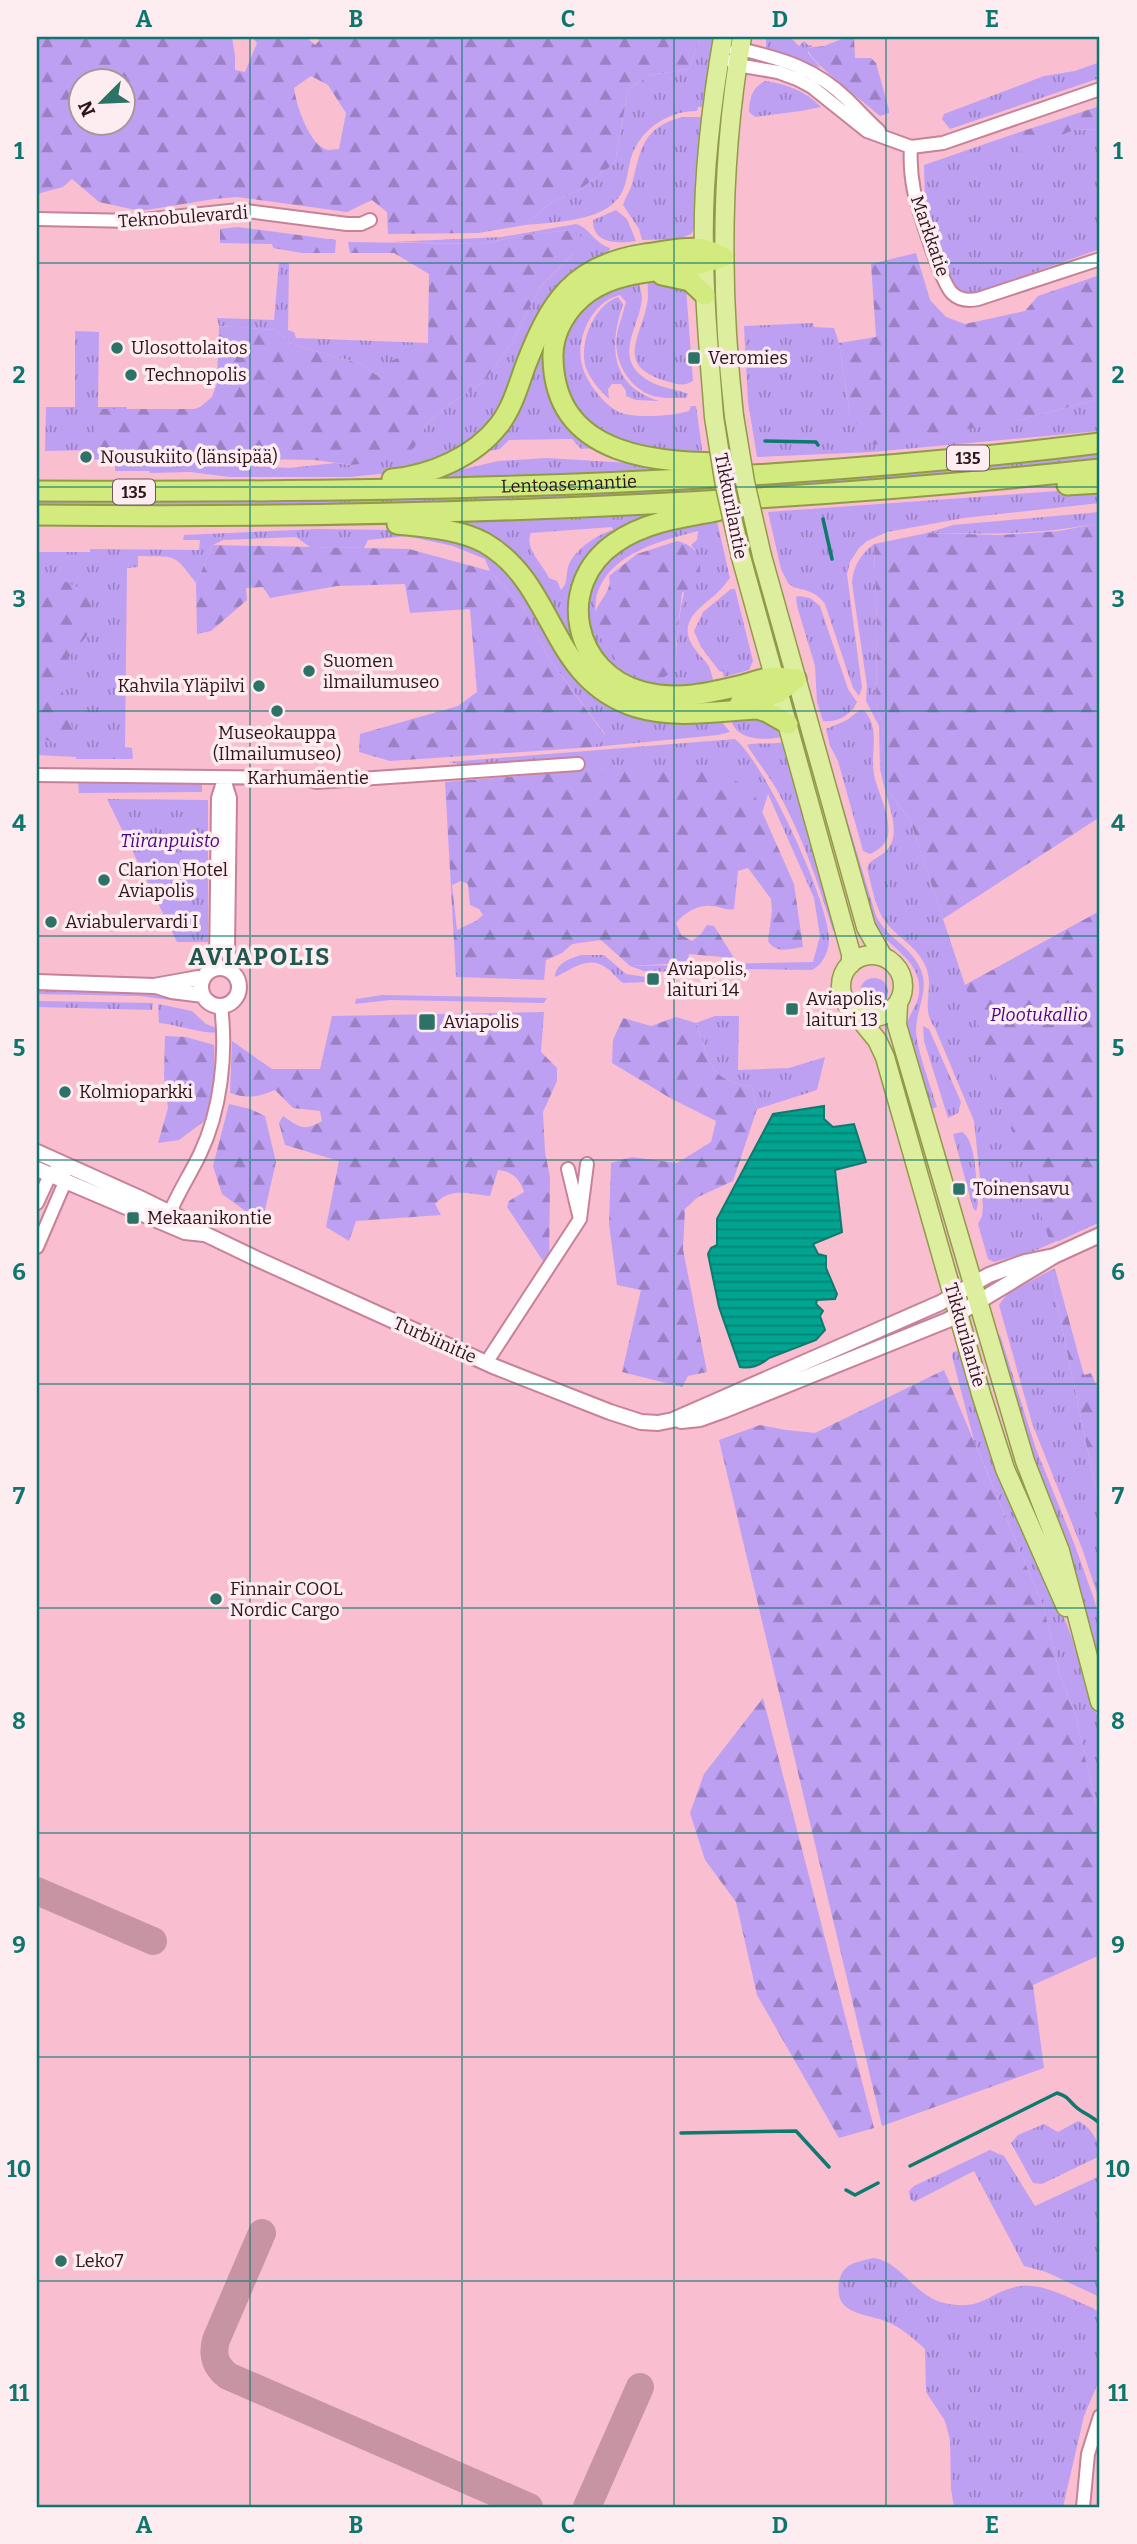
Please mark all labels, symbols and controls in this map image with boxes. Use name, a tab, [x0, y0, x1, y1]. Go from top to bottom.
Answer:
text: A	[136, 5, 153, 33]
text: B	[349, 5, 363, 33]
text: C	[561, 5, 575, 33]
text: D	[772, 5, 788, 33]
text: E	[985, 5, 999, 33]
north arrow	[66, 66, 136, 136]
text: N	[73, 97, 100, 120]
text: 1	[14, 137, 24, 165]
text: 1	[1113, 137, 1123, 165]
street label: Markkatie	[906, 193, 954, 279]
street label: Teknobulevardi	[117, 201, 249, 233]
place label: Ulosottolaitos	[131, 337, 248, 359]
marker: Ulosottolaitos	[109, 340, 125, 356]
place label: Veromies	[708, 347, 788, 369]
marker: Veromies	[686, 350, 702, 366]
text: 2	[13, 361, 26, 389]
text: 2	[1112, 361, 1125, 389]
place label: Technopolis	[145, 364, 247, 386]
marker: Technopolis	[123, 367, 139, 383]
place label: Nousukiito (länsipää)	[100, 446, 278, 468]
road number: 135	[947, 446, 989, 471]
marker: Nousukiito (länsipää)	[78, 449, 94, 465]
street label: Tikkurilantie	[710, 451, 752, 561]
street label: Lentoasemantie	[501, 470, 637, 498]
road number: 135	[113, 480, 155, 505]
text: 3	[12, 585, 26, 613]
text: 3	[1111, 585, 1125, 613]
place label: Suomen ilmailumuseo	[323, 650, 439, 693]
marker: Suomen ilmailumuseo	[301, 663, 317, 679]
place label: Kahvila Yläpilvi	[117, 675, 245, 697]
marker: Kahvila Yläpilvi	[251, 678, 267, 694]
marker: Museokauppa (Ilmailumuseo)	[269, 703, 285, 719]
place label: Museokauppa (Ilmailumuseo)	[213, 722, 341, 765]
street label: Karhumäentie	[247, 767, 369, 789]
text: 4	[12, 809, 26, 837]
text: 4	[1111, 809, 1125, 837]
park label: Tiiranpuisto	[120, 830, 220, 852]
place label: Clarion Hotel Aviapolis	[118, 859, 228, 902]
marker: Clarion Hotel Aviapolis	[96, 872, 112, 888]
place label: Aviabulervardi I	[65, 911, 198, 933]
marker: Aviabulervardi I	[43, 914, 59, 930]
district label: AVIAPOLIS	[189, 943, 331, 971]
place label: Aviapolis, laituri 14	[667, 958, 747, 1001]
marker: Aviapolis, laituri 14	[645, 971, 661, 987]
place label: Aviapolis, laituri 13	[806, 988, 886, 1031]
marker: Aviapolis, laituri 13	[784, 1001, 800, 1017]
park label: Plootukallio	[990, 1004, 1088, 1026]
place label: Aviapolis	[443, 1011, 519, 1033]
marker: Aviapolis	[417, 1012, 437, 1032]
text: 5	[13, 1034, 25, 1062]
text: 5	[1112, 1034, 1124, 1062]
place label: Kolmioparkki	[79, 1081, 193, 1103]
marker: Kolmioparkki	[57, 1084, 73, 1100]
place label: Toinensavu	[973, 1178, 1070, 1200]
marker: Toinensavu	[951, 1181, 967, 1197]
place label: Mekaanikontie	[147, 1207, 272, 1229]
marker: Mekaanikontie	[125, 1210, 141, 1226]
text: 6	[12, 1258, 26, 1286]
text: 6	[1111, 1258, 1125, 1286]
street label: Tikkurilantie	[940, 1280, 990, 1390]
street label: Turbiinitie	[390, 1312, 480, 1368]
text: 7	[13, 1482, 26, 1510]
text: 7	[1112, 1482, 1125, 1510]
place label: Finnair COOL Nordic Cargo	[230, 1578, 343, 1621]
marker: Finnair COOL Nordic Cargo	[208, 1591, 224, 1607]
text: 8	[12, 1707, 26, 1735]
text: 8	[1111, 1707, 1125, 1735]
text: 9	[12, 1931, 26, 1959]
text: 9	[1111, 1931, 1125, 1959]
text: 10	[7, 2155, 31, 2183]
text: 10	[1106, 2155, 1130, 2183]
place label: Leko7	[75, 2250, 124, 2272]
marker: Leko7	[53, 2253, 69, 2269]
text: 11	[9, 2379, 29, 2407]
text: 11	[1108, 2379, 1128, 2407]
text: A	[136, 2511, 153, 2539]
text: B	[349, 2511, 363, 2539]
text: C	[561, 2511, 575, 2539]
text: D	[772, 2511, 788, 2539]
text: E	[985, 2511, 999, 2539]

